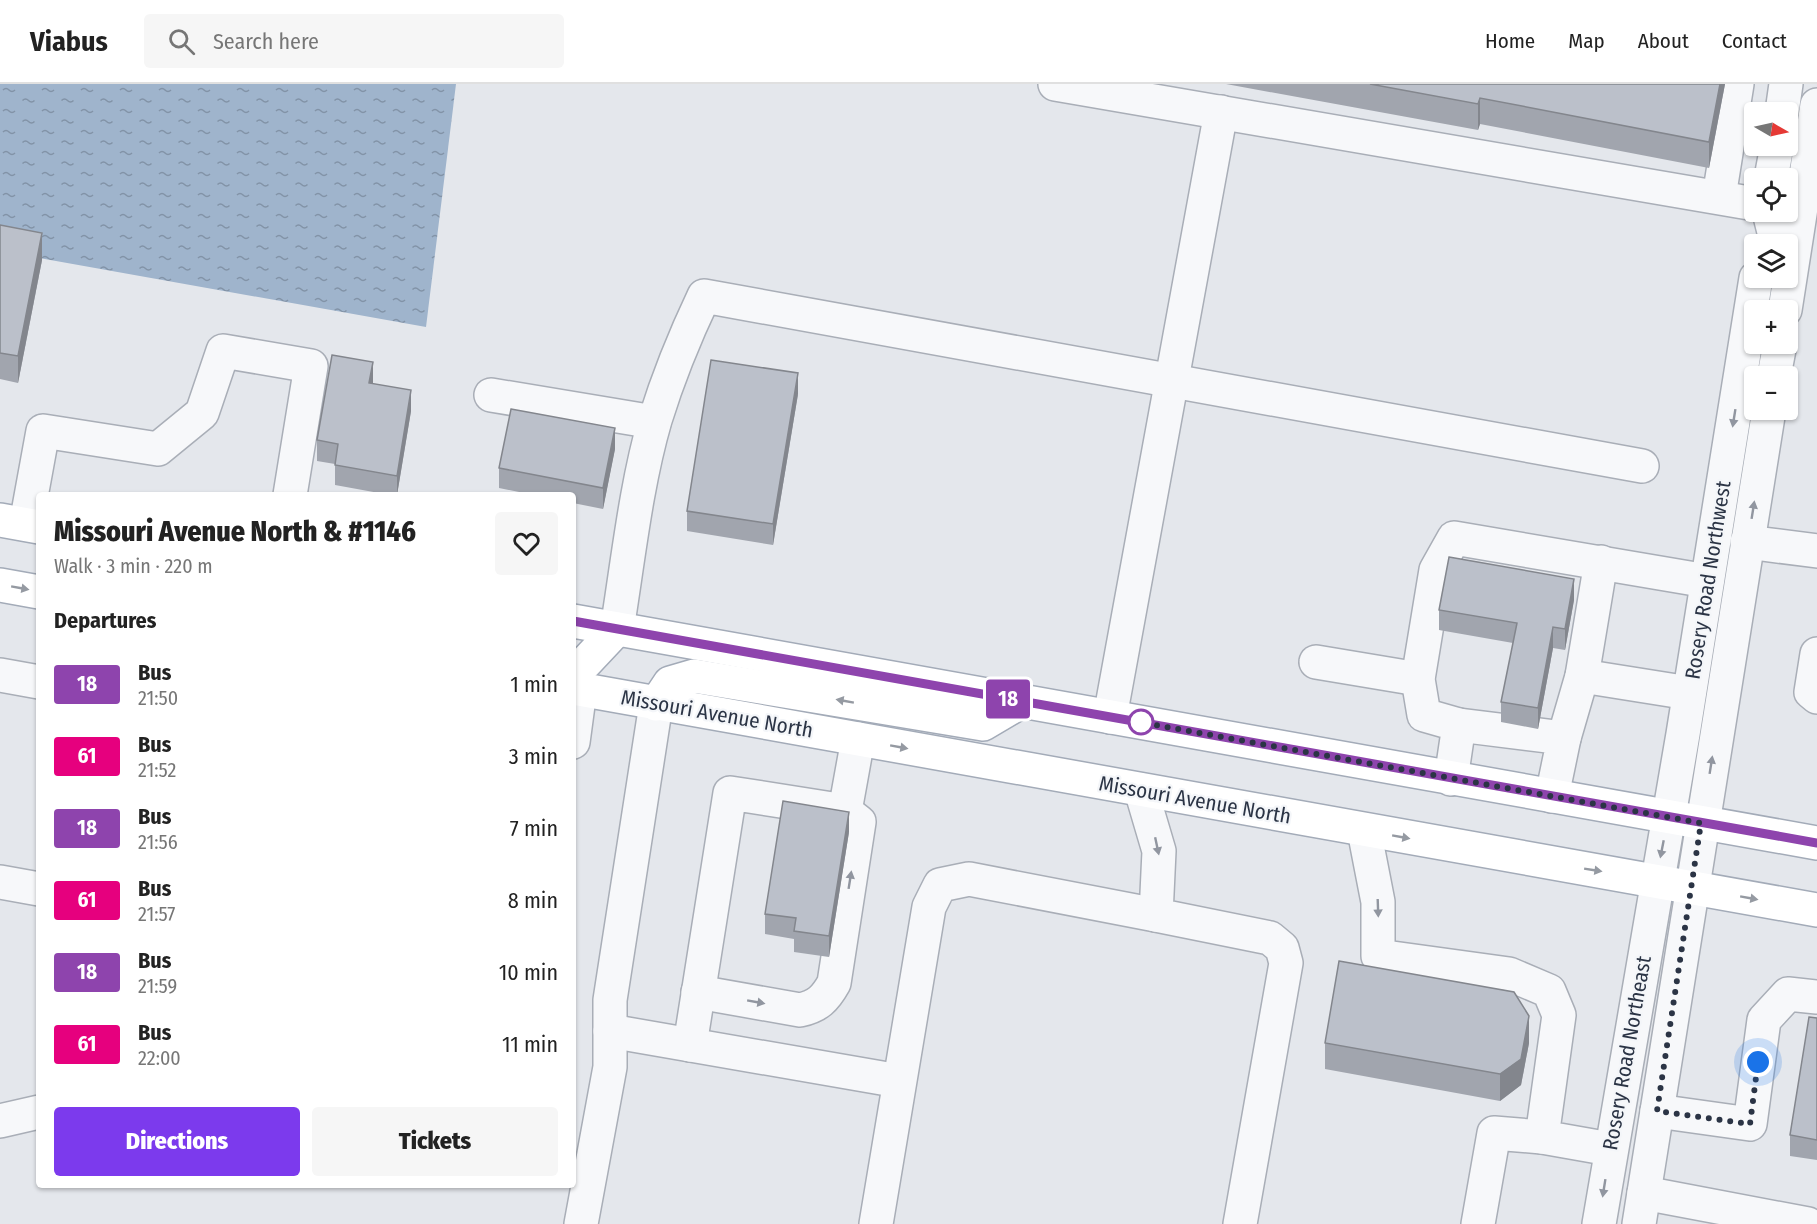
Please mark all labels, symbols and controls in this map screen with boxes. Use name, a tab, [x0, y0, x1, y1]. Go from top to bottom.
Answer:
search box	[144, 14, 564, 68]
text: Viabus	[30, 25, 108, 58]
icon: search	[165, 25, 198, 58]
text: Search here	[213, 28, 319, 55]
text: Home	[1485, 28, 1535, 54]
text: Map	[1568, 28, 1605, 54]
text: About	[1638, 28, 1689, 54]
text: Contact	[1722, 28, 1787, 54]
north arrow	[1744, 102, 1798, 156]
map controls	[1744, 102, 1798, 420]
button: locate	[1744, 168, 1798, 222]
button: layers	[1744, 234, 1798, 288]
button: +	[1744, 300, 1798, 354]
button: −	[1744, 366, 1798, 420]
one-way arrow	[1729, 409, 1738, 428]
street label: Rosery Road Northwest	[1679, 479, 1737, 681]
one-way arrow	[1748, 501, 1757, 520]
button: heart	[495, 512, 558, 575]
text: Missouri Avenue North & #1146	[54, 515, 416, 548]
text: Walk · 3 min · 220 m	[54, 554, 213, 578]
one-way arrow	[10, 584, 29, 593]
text: Departures	[54, 607, 156, 634]
text: Bus	[138, 659, 171, 686]
text: 18	[77, 671, 97, 697]
text: 1 min	[510, 671, 558, 698]
line badge: 18	[981, 680, 1035, 718]
street label: Missouri Avenue North	[619, 684, 815, 744]
text: 21:50	[138, 686, 178, 710]
text: 18	[998, 686, 1018, 712]
one-way arrow	[836, 696, 855, 705]
unlabelled marker	[1128, 709, 1154, 735]
text: Bus	[138, 731, 171, 758]
text: 61	[78, 743, 96, 769]
text: 3 min	[509, 743, 558, 770]
one-way arrow	[890, 743, 909, 752]
one-way arrow	[1707, 755, 1716, 774]
text: 21:52	[138, 758, 176, 782]
street label: Missouri Avenue North	[1097, 770, 1293, 830]
text: Bus	[138, 803, 171, 830]
text: 18	[77, 815, 97, 841]
text: 7 min	[510, 815, 558, 842]
text: 21:56	[138, 830, 178, 854]
one-way arrow	[1392, 833, 1411, 842]
one-way arrow	[1153, 837, 1162, 856]
one-way arrow	[1657, 840, 1666, 859]
one-way arrow	[1584, 866, 1603, 875]
one-way arrow	[846, 871, 855, 890]
text: Bus	[138, 875, 171, 902]
text: 61	[78, 887, 96, 913]
text: 8 min	[508, 887, 558, 914]
one-way arrow	[1740, 894, 1759, 903]
one-way arrow	[1373, 899, 1383, 918]
text: 21:57	[138, 902, 175, 926]
text: Bus	[138, 947, 171, 974]
street label: Rosery Road Northeast	[1597, 954, 1657, 1152]
text: 18	[77, 959, 97, 985]
text: 10 min	[499, 959, 558, 986]
text: 21:59	[138, 974, 177, 998]
one-way arrow	[746, 998, 765, 1007]
text: Bus	[138, 1019, 171, 1046]
text: 61	[78, 1031, 96, 1057]
text: 11 min	[502, 1031, 558, 1058]
text: 22:00	[138, 1046, 181, 1070]
your location	[1743, 1047, 1773, 1077]
button: Directions	[54, 1107, 300, 1176]
button: Tickets	[312, 1107, 558, 1176]
one-way arrow	[1600, 1178, 1609, 1197]

